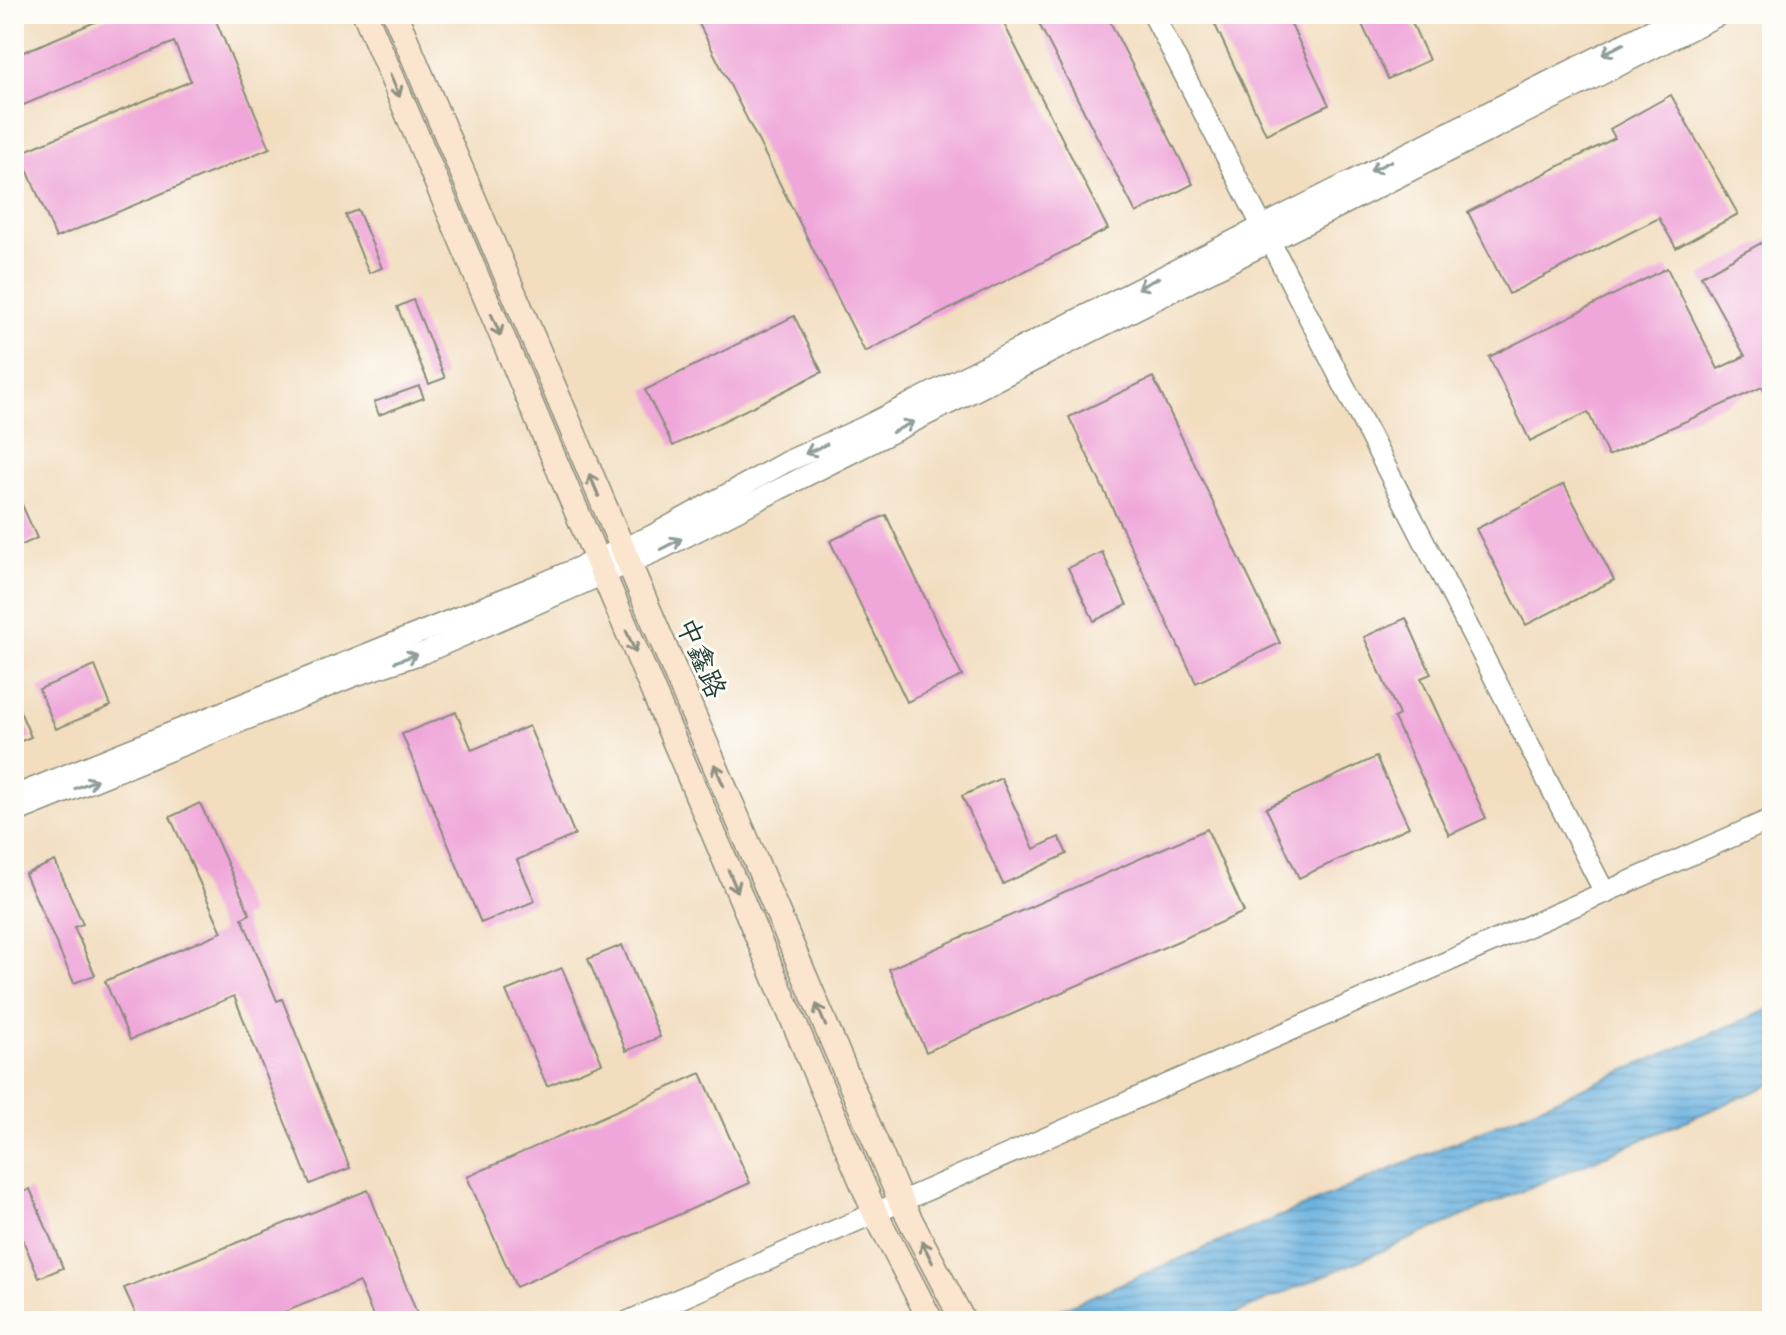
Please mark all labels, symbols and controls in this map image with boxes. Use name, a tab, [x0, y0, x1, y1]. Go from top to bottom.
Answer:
one-way arrow	[1601, 42, 1625, 57]
one-way arrow	[389, 73, 404, 98]
one-way arrow	[1369, 159, 1393, 174]
one-way arrow	[1137, 276, 1161, 291]
one-way arrow	[490, 312, 505, 337]
one-way arrow	[890, 418, 914, 434]
one-way arrow	[804, 442, 828, 457]
one-way arrow	[586, 473, 601, 498]
one-way arrow	[658, 536, 682, 551]
street label: 中鑫路	[670, 613, 732, 703]
one-way arrow	[625, 629, 640, 654]
one-way arrow	[394, 650, 419, 665]
one-way arrow	[710, 764, 725, 788]
one-way arrow	[73, 776, 98, 791]
one-way arrow	[727, 868, 742, 893]
one-way arrow	[812, 1003, 827, 1027]
one-way arrow	[918, 1240, 934, 1264]

